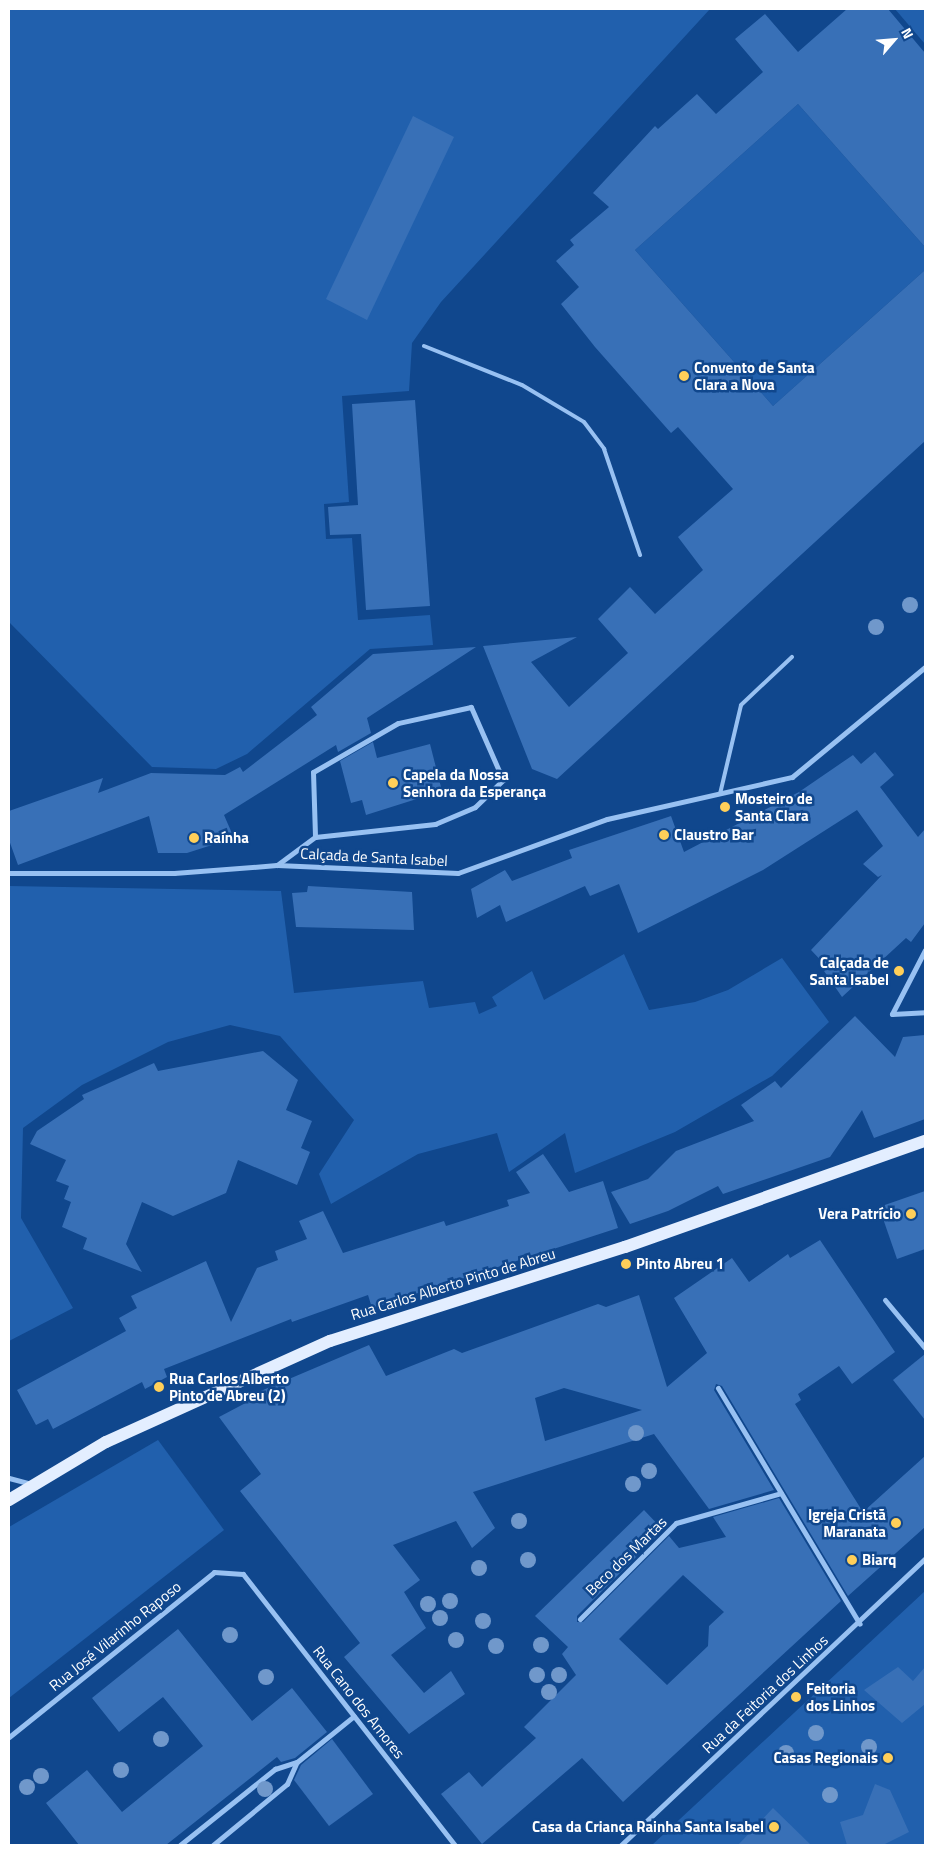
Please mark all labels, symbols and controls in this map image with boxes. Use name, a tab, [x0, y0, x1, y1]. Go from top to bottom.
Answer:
north arrow	[869, 15, 919, 65]
text: N	[896, 24, 919, 42]
place label: Convento de Santa Clara a Nova	[694, 358, 815, 393]
marker: Convento de Santa Clara a Nova	[678, 370, 690, 382]
place label: Capela da Nossa Senhora da Esperança	[403, 765, 546, 800]
marker: Capela da Nossa Senhora da Esperança	[387, 777, 399, 789]
place label: Mosteiro de Santa Clara	[735, 789, 813, 824]
marker: Mosteiro de Santa Clara	[719, 801, 731, 813]
place label: Claustro Bar	[674, 826, 754, 844]
place label: Raínha	[204, 829, 249, 847]
marker: Claustro Bar	[658, 829, 670, 841]
marker: Raínha	[188, 832, 200, 844]
street label: Calçada de Santa Isabel	[300, 844, 448, 870]
place label: Calçada de Santa Isabel	[810, 953, 889, 988]
marker: Calçada de Santa Isabel	[893, 965, 905, 977]
place label: Vera Patrício	[818, 1205, 901, 1223]
marker: Vera Patrício	[905, 1208, 917, 1220]
street label: Rua Carlos Alberto Pinto de Abreu	[349, 1244, 557, 1324]
place label: Pinto Abreu 1	[636, 1255, 724, 1273]
marker: Pinto Abreu 1	[620, 1258, 632, 1270]
place label: Rua Carlos Alberto Pinto de Abreu (2)	[169, 1369, 289, 1404]
marker: Rua Carlos Alberto Pinto de Abreu (2)	[153, 1381, 165, 1393]
place label: Igreja Cristã Maranata	[808, 1505, 886, 1540]
street label: Beco dos Martas	[582, 1513, 670, 1599]
marker: Igreja Cristã Maranata	[890, 1517, 902, 1529]
place label: Biarq	[862, 1551, 896, 1569]
marker: Biarq	[846, 1554, 858, 1566]
street label: Rua José Vilarinho Raposo	[46, 1577, 184, 1695]
street label: Rua da Feitoria dos Linhos	[698, 1631, 832, 1757]
street label: Rua Cano dos Amores	[309, 1642, 409, 1762]
place label: Feitoria dos Linhos	[806, 1679, 875, 1714]
marker: Feitoria dos Linhos	[790, 1691, 802, 1703]
place label: Casas Regionais	[773, 1749, 878, 1767]
marker: Casas Regionais	[882, 1752, 894, 1764]
place label: Casa da Criança Rainha Santa Isabel	[532, 1818, 764, 1836]
marker: Casa da Criança Rainha Santa Isabel	[768, 1821, 780, 1833]

